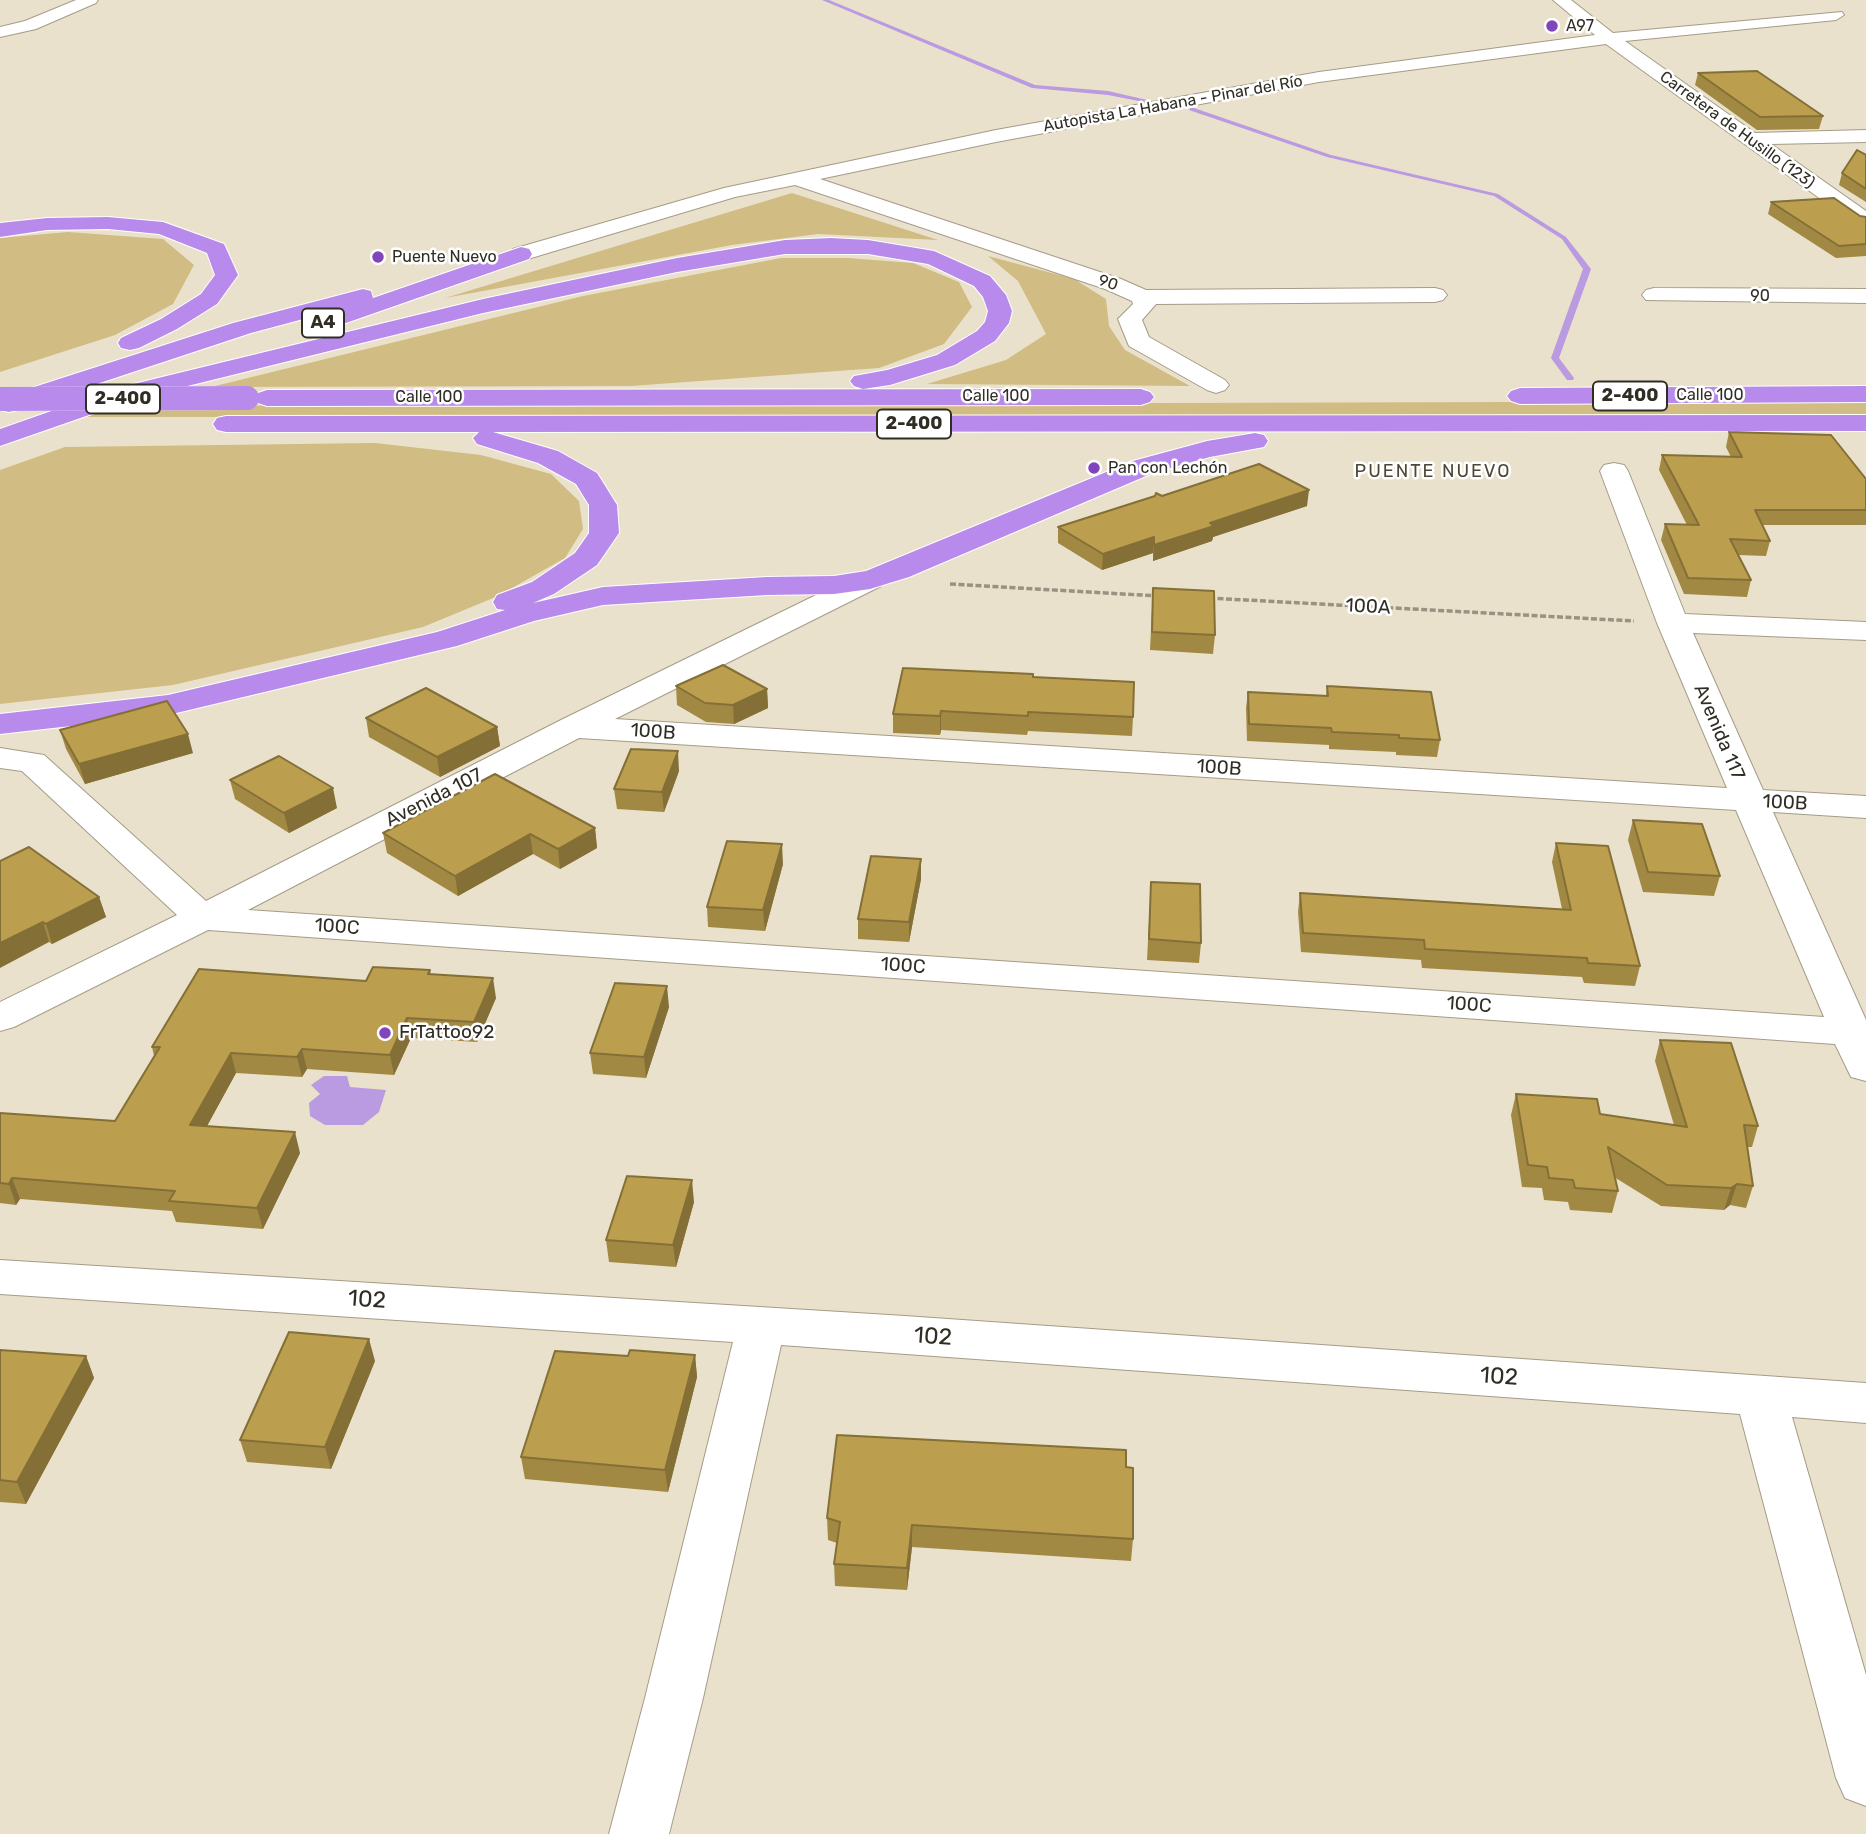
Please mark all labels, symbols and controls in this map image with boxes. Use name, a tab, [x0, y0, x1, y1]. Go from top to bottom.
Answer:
place label: A97	[1566, 16, 1594, 36]
marker: A97	[1544, 18, 1560, 34]
street label: Carretera de Husillo (123)	[1656, 67, 1818, 193]
street label: Autopista La Habana - Pinar del Río	[1042, 72, 1304, 136]
place label: Puente Nuevo	[392, 247, 497, 267]
marker: Puente Nuevo	[370, 249, 386, 265]
street label: 90	[1096, 271, 1120, 295]
street label: 90	[1750, 286, 1770, 306]
road number: A4	[302, 309, 344, 338]
road number: 2-400	[1593, 382, 1667, 410]
road number: 2-400	[86, 384, 160, 414]
street label: Calle 100	[1676, 385, 1744, 405]
street label: Calle 100	[962, 386, 1030, 406]
street label: Calle 100	[395, 387, 463, 407]
road number: 2-400	[877, 410, 951, 438]
place label: Pan con Lechón	[1108, 458, 1227, 478]
marker: Pan con Lechón	[1086, 460, 1102, 476]
district label: PUENTE NUEVO	[1356, 461, 1510, 483]
street label: 100A	[1345, 594, 1391, 620]
street label: Avenida 117	[1689, 681, 1749, 783]
street label: 100B	[630, 719, 676, 745]
street label: 100B	[1196, 755, 1242, 781]
street label: Avenida 107	[382, 764, 486, 832]
street label: 100B	[1762, 790, 1808, 816]
street label: 100C	[314, 914, 360, 940]
street label: 100C	[880, 953, 926, 979]
street label: 100C	[1446, 992, 1492, 1018]
place label: FrTattoo92	[399, 1022, 494, 1044]
marker: FrTattoo92	[377, 1025, 393, 1041]
street label: 102	[347, 1285, 387, 1315]
street label: 102	[913, 1322, 953, 1352]
street label: 102	[1479, 1362, 1519, 1392]

